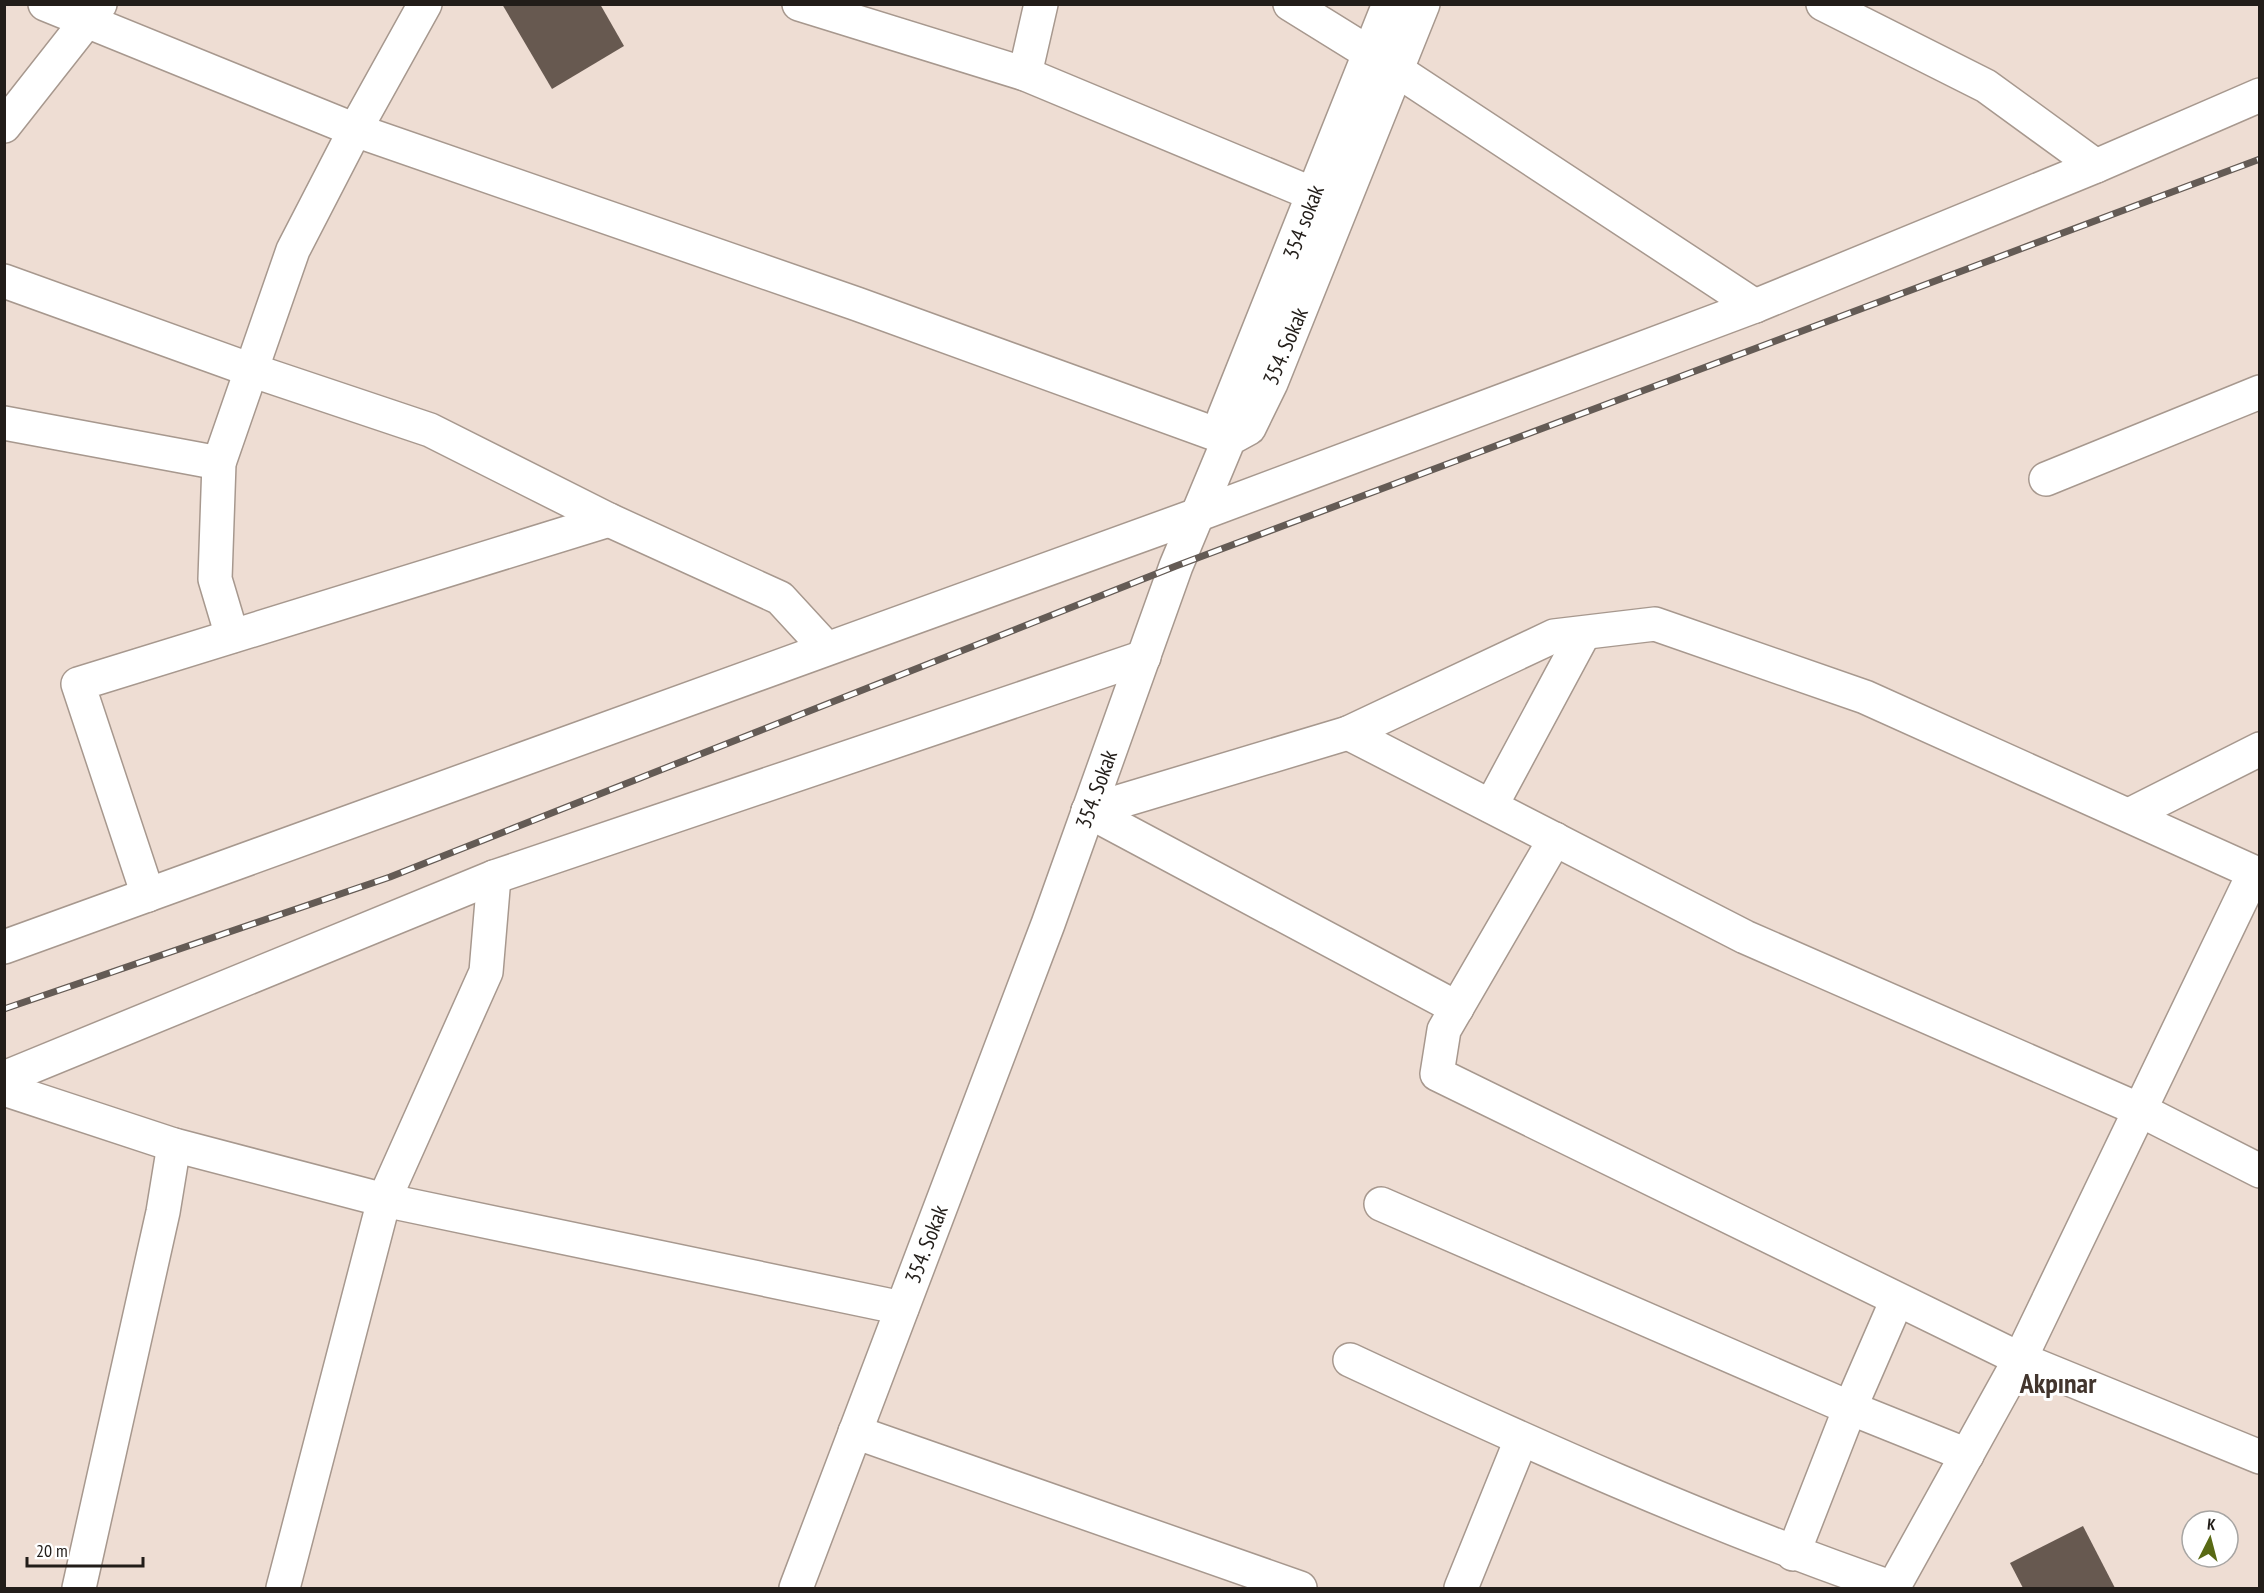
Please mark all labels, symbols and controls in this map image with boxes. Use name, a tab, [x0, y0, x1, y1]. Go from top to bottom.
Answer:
street label: 354 sokak	[1276, 181, 1330, 263]
street label: 354. Sokak	[1256, 303, 1314, 389]
street label: 354. Sokak	[1069, 745, 1123, 832]
street label: 354. Sokak	[898, 1200, 954, 1287]
district label: Akpınar	[2019, 1364, 2097, 1401]
north arrow	[2180, 1509, 2240, 1569]
text: K	[2206, 1514, 2217, 1535]
scale bar	[27, 1530, 142, 1568]
text: 20 m	[36, 1539, 68, 1562]

